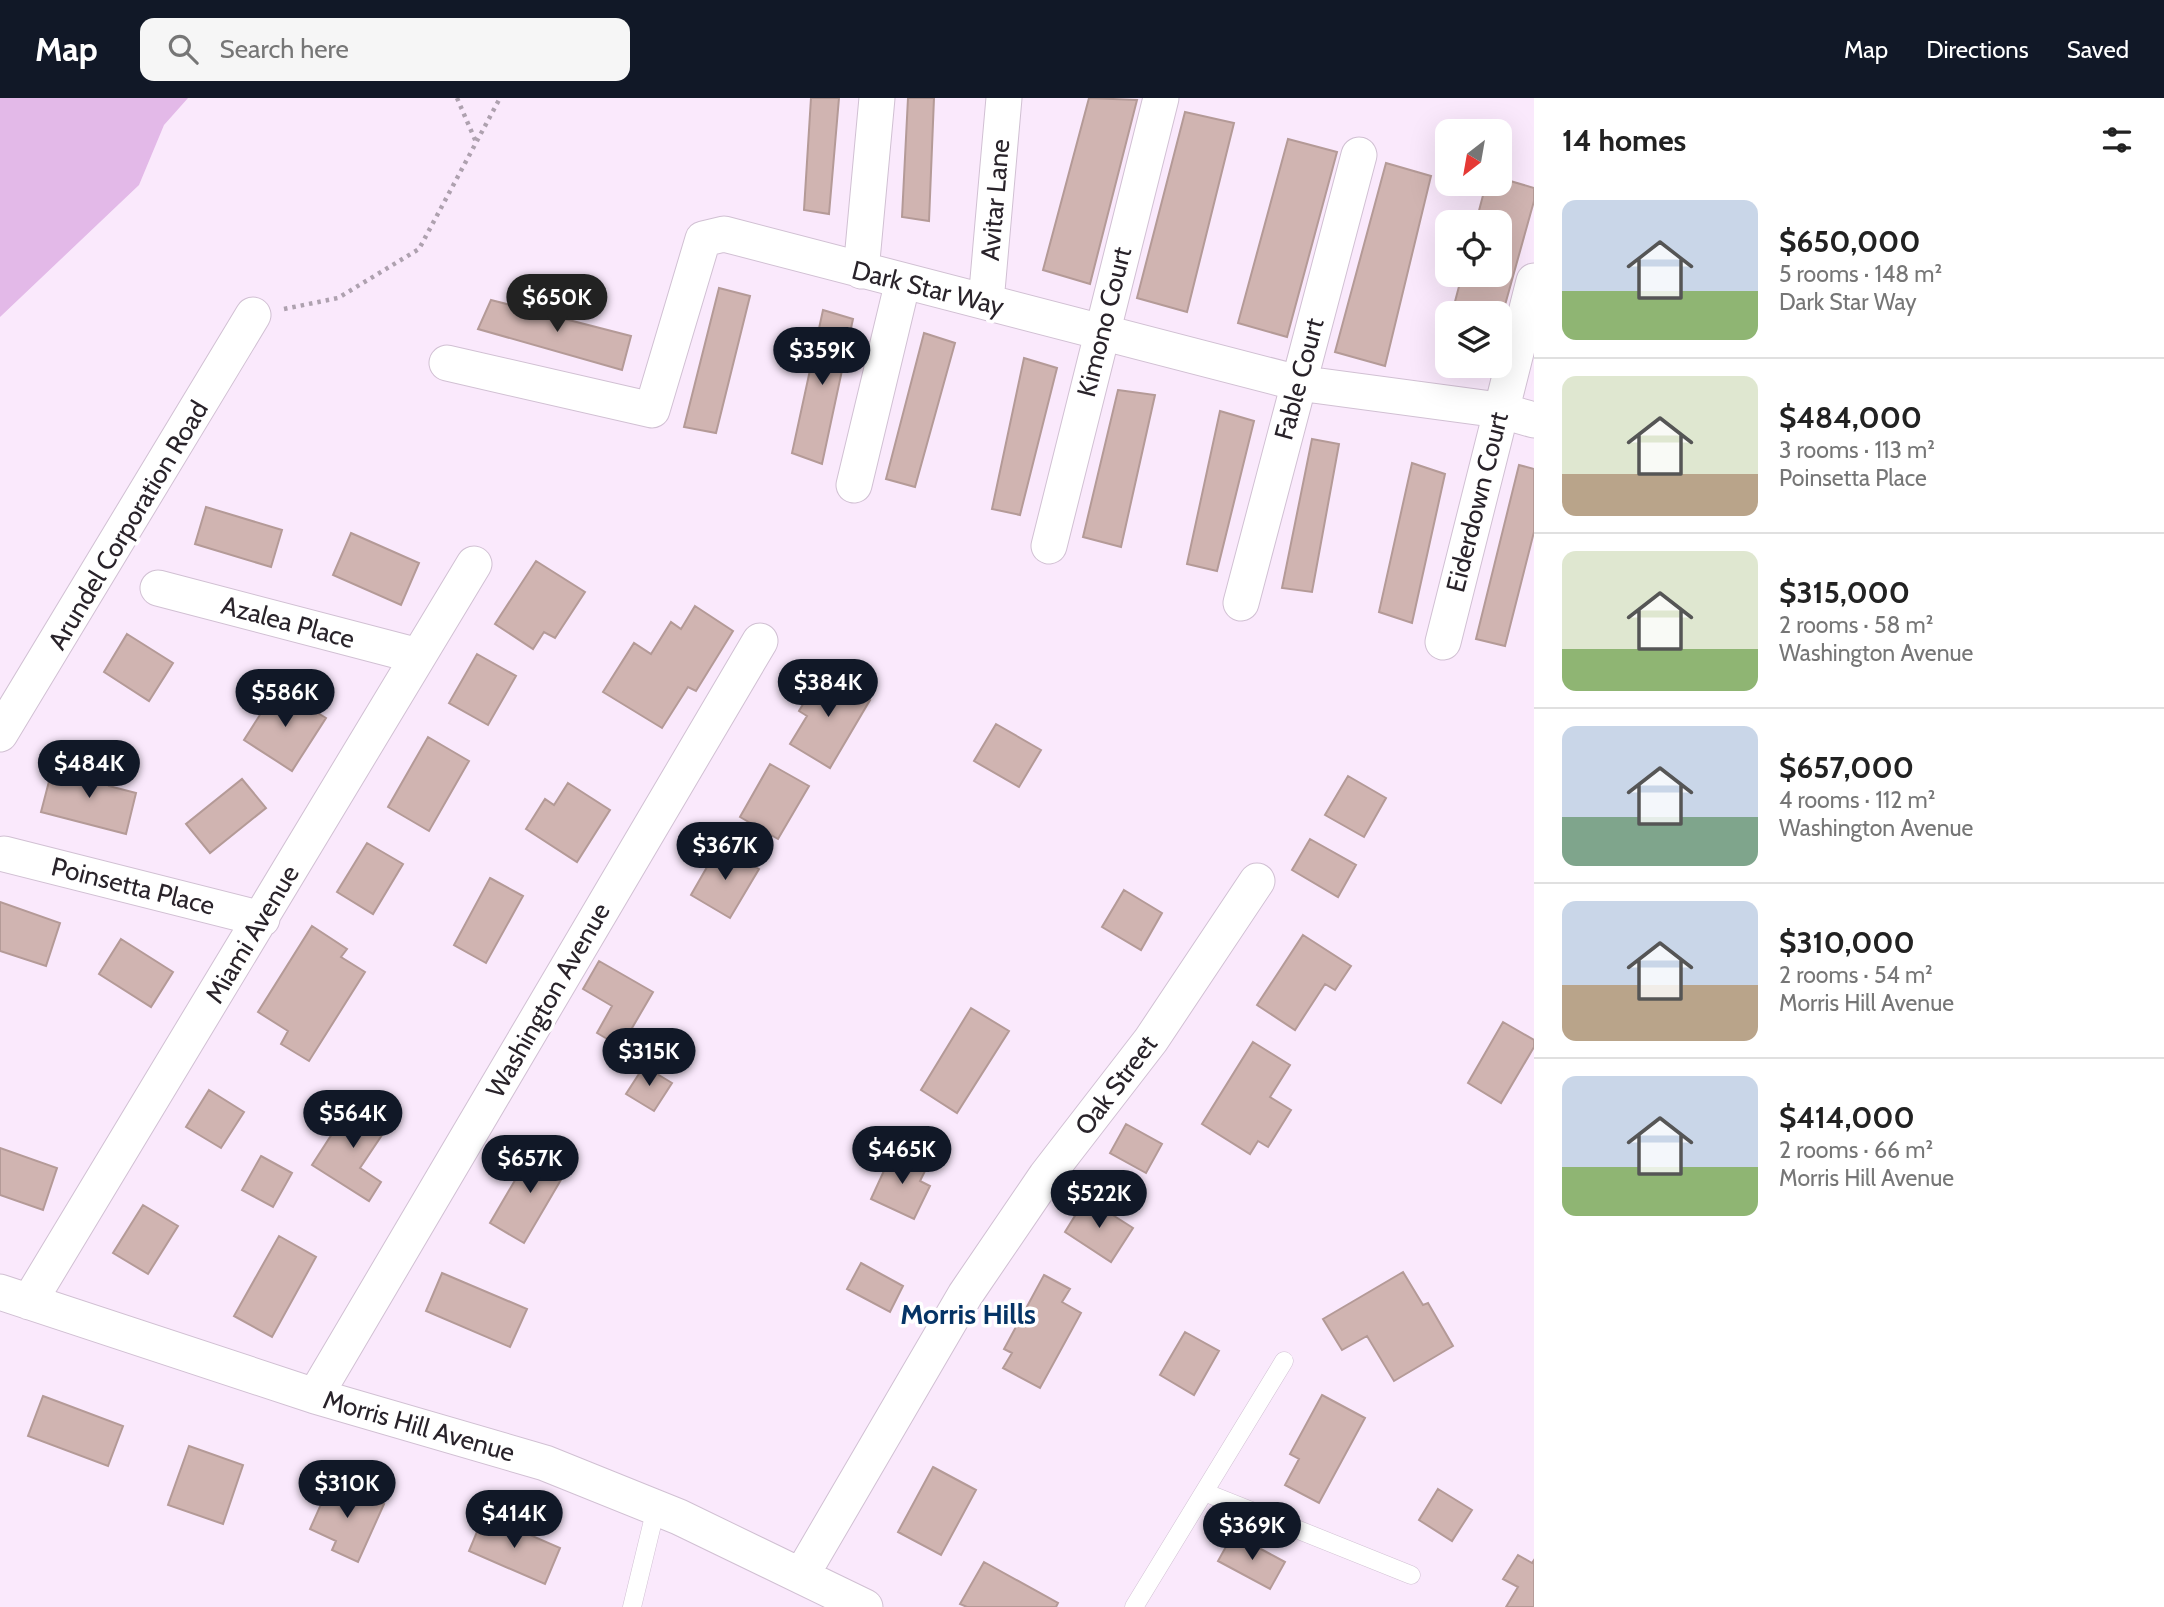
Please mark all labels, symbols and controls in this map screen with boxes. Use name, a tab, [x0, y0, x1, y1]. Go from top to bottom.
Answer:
search box	[140, 18, 630, 81]
text: Map	[35, 29, 98, 69]
icon: search	[164, 30, 202, 68]
text: Search here	[220, 33, 349, 65]
text: Map	[1844, 35, 1888, 64]
text: Directions	[1926, 35, 2029, 64]
text: Saved	[2067, 35, 2129, 64]
north arrow	[1435, 119, 1512, 196]
map controls	[1435, 119, 1512, 378]
icon: filters	[2098, 121, 2136, 159]
text: 14 homes	[1562, 122, 1686, 159]
street label: Avitar Lane	[974, 138, 1016, 262]
button: locate	[1435, 210, 1512, 287]
text: $650,000	[1779, 223, 1920, 260]
icon: home	[1618, 228, 1702, 312]
street label: Kimono Court	[1070, 244, 1138, 400]
street label: Dark Star Way	[849, 254, 1007, 322]
text: 5 rooms · 148 m²	[1779, 260, 1942, 288]
pin: $650K	[508, 274, 606, 334]
text: $650K	[522, 283, 592, 311]
text: Dark Star Way	[1779, 288, 1917, 316]
button: layers	[1435, 301, 1512, 378]
street label: Fable Court	[1267, 314, 1331, 443]
pin: $359K	[773, 328, 871, 387]
text: $359K	[789, 336, 855, 364]
street label: Arundel Corporation Road	[41, 395, 215, 655]
text: $484,000	[1779, 399, 1922, 436]
icon: home	[1618, 404, 1702, 488]
street label: Eiderdown Court	[1439, 408, 1515, 595]
text: 3 rooms · 113 m²	[1779, 436, 1935, 464]
text: Poinsetta Place	[1779, 464, 1927, 492]
text: $315,000	[1779, 574, 1910, 611]
icon: home	[1618, 579, 1702, 663]
street label: Azalea Place	[218, 589, 358, 655]
text: 2 rooms · 58 m²	[1779, 611, 1933, 639]
text: Washington Avenue	[1779, 639, 1973, 667]
pin: $384K	[779, 660, 877, 719]
text: $384K	[794, 668, 862, 696]
pin: $586K	[236, 670, 334, 729]
text: $586K	[252, 678, 318, 706]
pin: $484K	[40, 740, 138, 800]
text: $484K	[54, 749, 124, 777]
text: $657,000	[1779, 749, 1914, 786]
icon: home	[1618, 754, 1702, 838]
text: 4 rooms · 112 m²	[1779, 786, 1935, 814]
text: Washington Avenue	[1779, 814, 1973, 842]
pin: $367K	[676, 822, 774, 882]
text: $367K	[693, 831, 757, 859]
street label: Poinsetta Place	[48, 850, 218, 922]
street label: Miami Avenue	[198, 859, 306, 1009]
street label: Washington Avenue	[479, 897, 617, 1103]
text: $310,000	[1779, 924, 1915, 961]
icon: home	[1618, 929, 1702, 1013]
text: 2 rooms · 54 m²	[1779, 961, 1933, 989]
text: Morris Hill Avenue	[1779, 989, 1954, 1017]
pin: $315K	[600, 1028, 698, 1088]
street label: Oak Street	[1068, 1029, 1164, 1141]
text: $315K	[619, 1037, 680, 1065]
pin: $564K	[304, 1090, 402, 1150]
text: $564K	[319, 1099, 387, 1127]
text: $414,000	[1779, 1099, 1915, 1136]
icon: home	[1618, 1104, 1702, 1188]
pin: $465K	[853, 1126, 951, 1186]
text: $465K	[868, 1135, 936, 1163]
pin: $657K	[481, 1136, 579, 1195]
text: 2 rooms · 66 m²	[1779, 1136, 1933, 1164]
text: $657K	[498, 1144, 562, 1172]
text: Morris Hill Avenue	[1779, 1164, 1954, 1192]
pin: $522K	[1050, 1170, 1148, 1230]
text: $522K	[1067, 1179, 1131, 1207]
district label: Morris Hills	[900, 1297, 1036, 1331]
street label: Morris Hill Avenue	[319, 1383, 519, 1469]
pin: $310K	[298, 1460, 396, 1520]
text: $310K	[315, 1469, 379, 1497]
pin: $414K	[465, 1490, 563, 1550]
text: $414K	[482, 1499, 546, 1527]
pin: $369K	[1203, 1502, 1301, 1562]
text: $369K	[1219, 1511, 1285, 1539]

